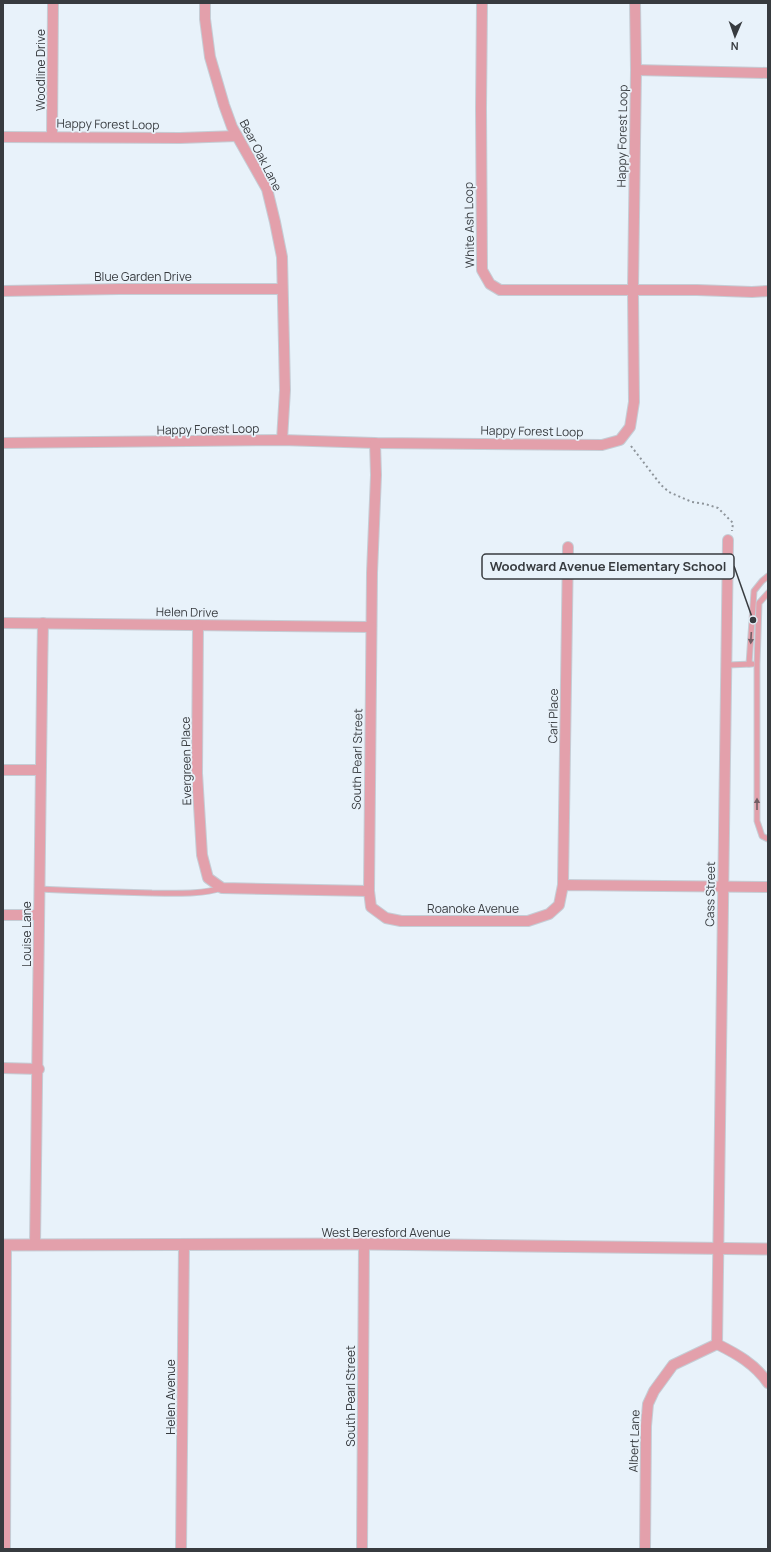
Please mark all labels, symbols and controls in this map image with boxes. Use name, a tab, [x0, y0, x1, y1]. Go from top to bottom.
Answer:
north arrow	[715, 16, 755, 56]
street label: Woodline Drive	[32, 29, 49, 111]
text: N	[730, 39, 739, 54]
street label: Happy Forest Loop	[613, 85, 631, 187]
street label: Happy Forest Loop	[57, 115, 159, 133]
street label: Bear Oak Lane	[236, 116, 286, 194]
street label: White Ash Loop	[460, 182, 478, 268]
street label: Blue Garden Drive	[94, 268, 192, 285]
street label: Happy Forest Loop	[157, 420, 259, 438]
street label: Happy Forest Loop	[481, 422, 583, 440]
callout: Woodward Avenue Elementary School	[482, 554, 734, 579]
text: Woodward Avenue Elementary School	[490, 557, 726, 575]
street label: Helen Drive	[156, 603, 218, 621]
one-way arrow	[747, 632, 754, 644]
street label: Cari Place	[544, 688, 562, 744]
street label: South Pearl Street	[348, 708, 366, 810]
street label: Evergreen Place	[177, 717, 195, 805]
one-way arrow	[754, 797, 760, 810]
street label: Cass Street	[701, 861, 719, 927]
street label: Roanoke Avenue	[427, 900, 519, 917]
street label: Louise Lane	[18, 901, 35, 967]
street label: West Beresford Avenue	[322, 1224, 450, 1241]
street label: South Pearl Street	[342, 1345, 359, 1447]
street label: Helen Avenue	[162, 1359, 179, 1435]
street label: Albert Lane	[624, 1409, 644, 1473]

